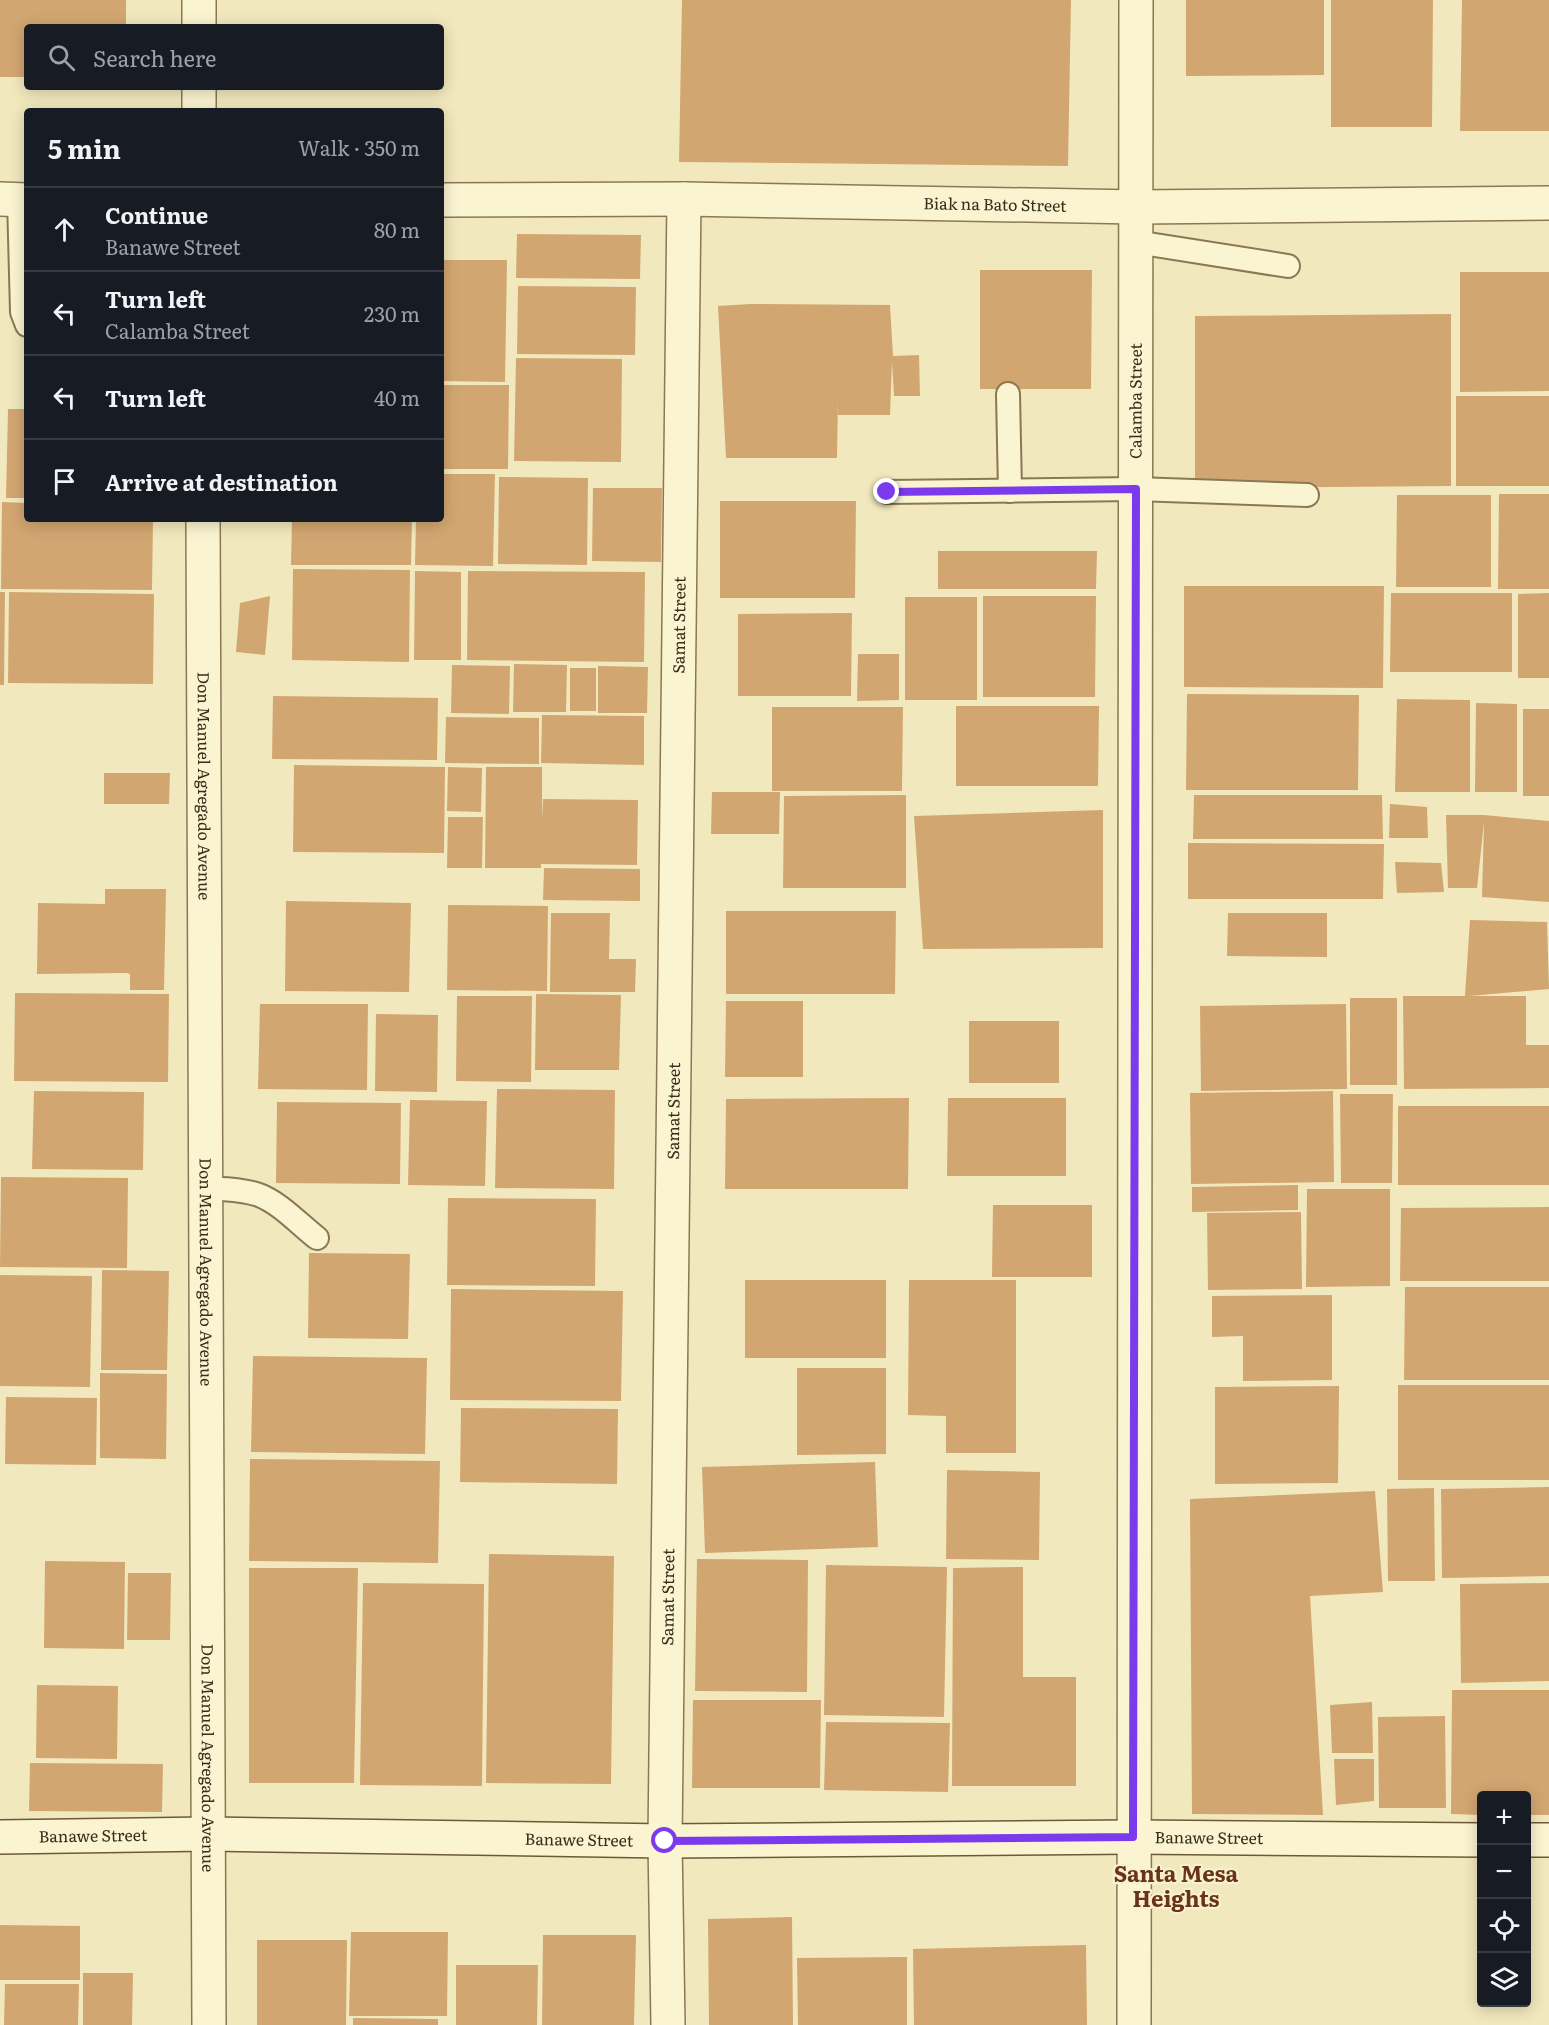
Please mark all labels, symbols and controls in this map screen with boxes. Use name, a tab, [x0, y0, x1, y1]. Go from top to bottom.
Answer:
search box	[24, 24, 444, 90]
icon: search	[45, 41, 78, 74]
text: Search here	[93, 41, 216, 74]
text: 5 min	[48, 128, 121, 167]
text: Walk · 350 m	[298, 132, 420, 162]
street label: Biak na Bato Street	[923, 190, 1067, 217]
text: Continue	[105, 198, 208, 231]
icon: ahead	[48, 213, 81, 246]
text: 80 m	[374, 214, 420, 244]
text: Banawe Street	[105, 231, 241, 261]
text: Turn left	[105, 282, 206, 315]
icon: left	[48, 297, 81, 330]
text: 230 m	[364, 298, 420, 328]
text: Calamba Street	[105, 315, 250, 345]
street label: Calamba Street	[1123, 342, 1147, 459]
icon: left	[48, 381, 81, 414]
text: Turn left	[105, 381, 206, 414]
text: 40 m	[374, 382, 420, 412]
icon: arrive	[48, 465, 81, 498]
text: Arrive at destination	[105, 465, 338, 498]
route end	[873, 478, 899, 504]
street label: Samat Street	[666, 576, 691, 674]
street label: Don Manuel Agregado Avenue	[193, 672, 218, 900]
street label: Samat Street	[660, 1062, 685, 1160]
street label: Don Manuel Agregado Avenue	[195, 1158, 219, 1386]
street label: Samat Street	[654, 1548, 679, 1646]
street label: Don Manuel Agregado Avenue	[196, 1644, 221, 1872]
map controls	[1477, 1791, 1531, 2007]
button: +	[1477, 1791, 1531, 1845]
street label: Banawe Street	[39, 1822, 148, 1847]
street label: Banawe Street	[1155, 1824, 1264, 1849]
street label: Banawe Street	[524, 1826, 634, 1852]
route start	[651, 1827, 677, 1853]
button: −	[1477, 1845, 1531, 1899]
district label: Santa Mesa Heights	[1114, 1856, 1239, 1914]
button: locate	[1477, 1899, 1531, 1953]
button: layers	[1477, 1953, 1531, 2007]

